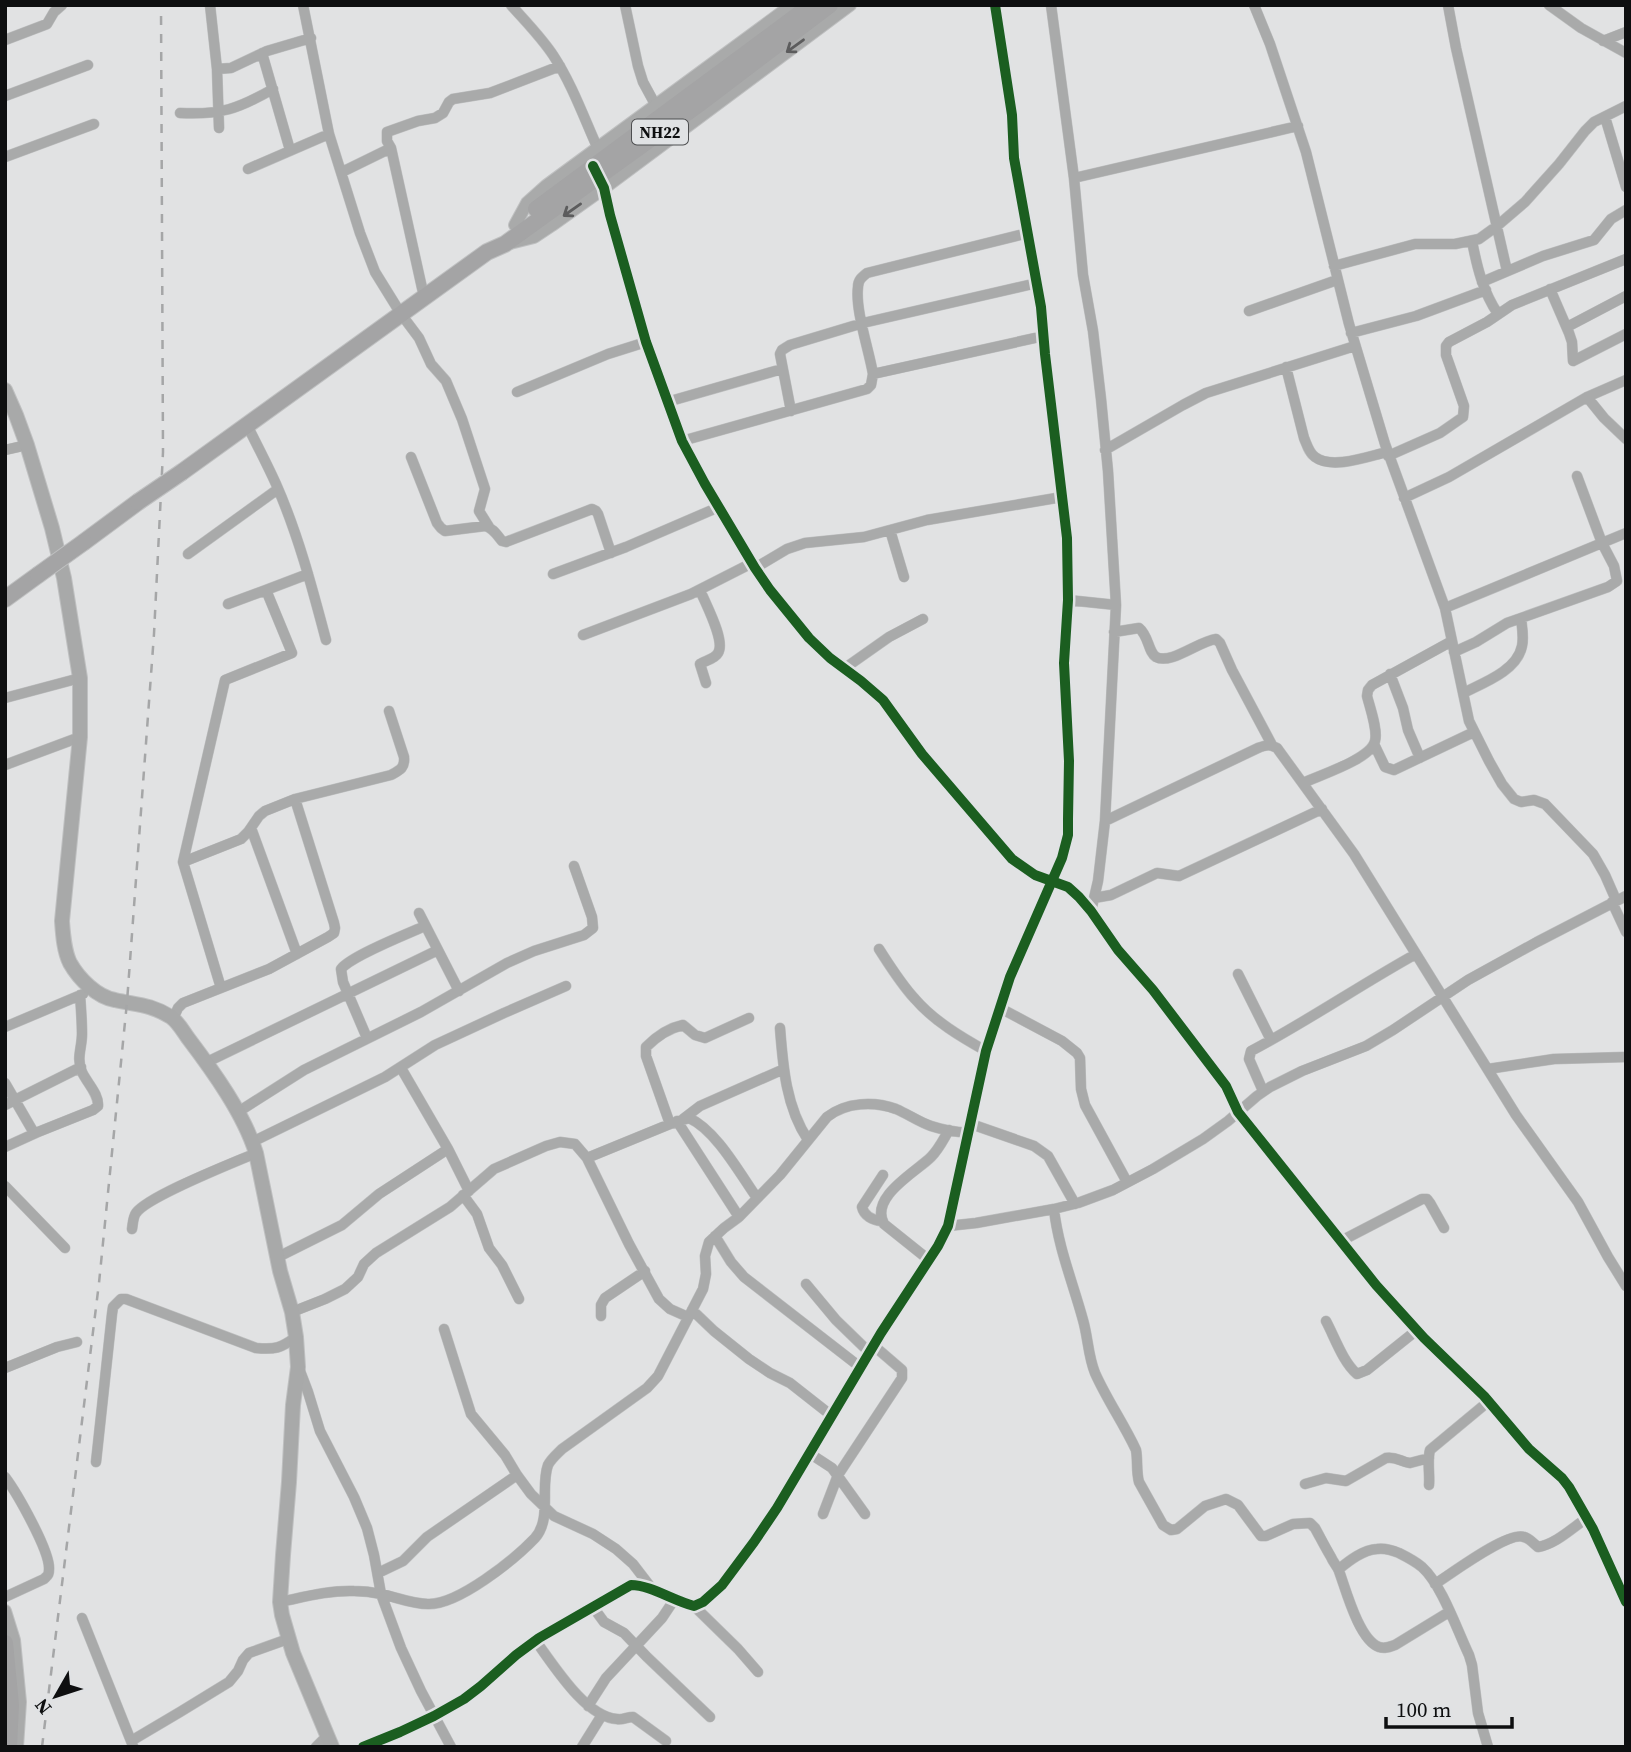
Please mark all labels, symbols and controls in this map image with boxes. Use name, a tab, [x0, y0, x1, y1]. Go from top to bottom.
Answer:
one-way arrow	[786, 39, 805, 53]
road number: NH22	[632, 120, 688, 144]
one-way arrow	[563, 203, 582, 217]
north arrow	[21, 1661, 91, 1731]
scale bar	[1386, 1686, 1512, 1730]
text: N	[28, 1693, 57, 1720]
text: 100 m	[1396, 1695, 1451, 1724]

